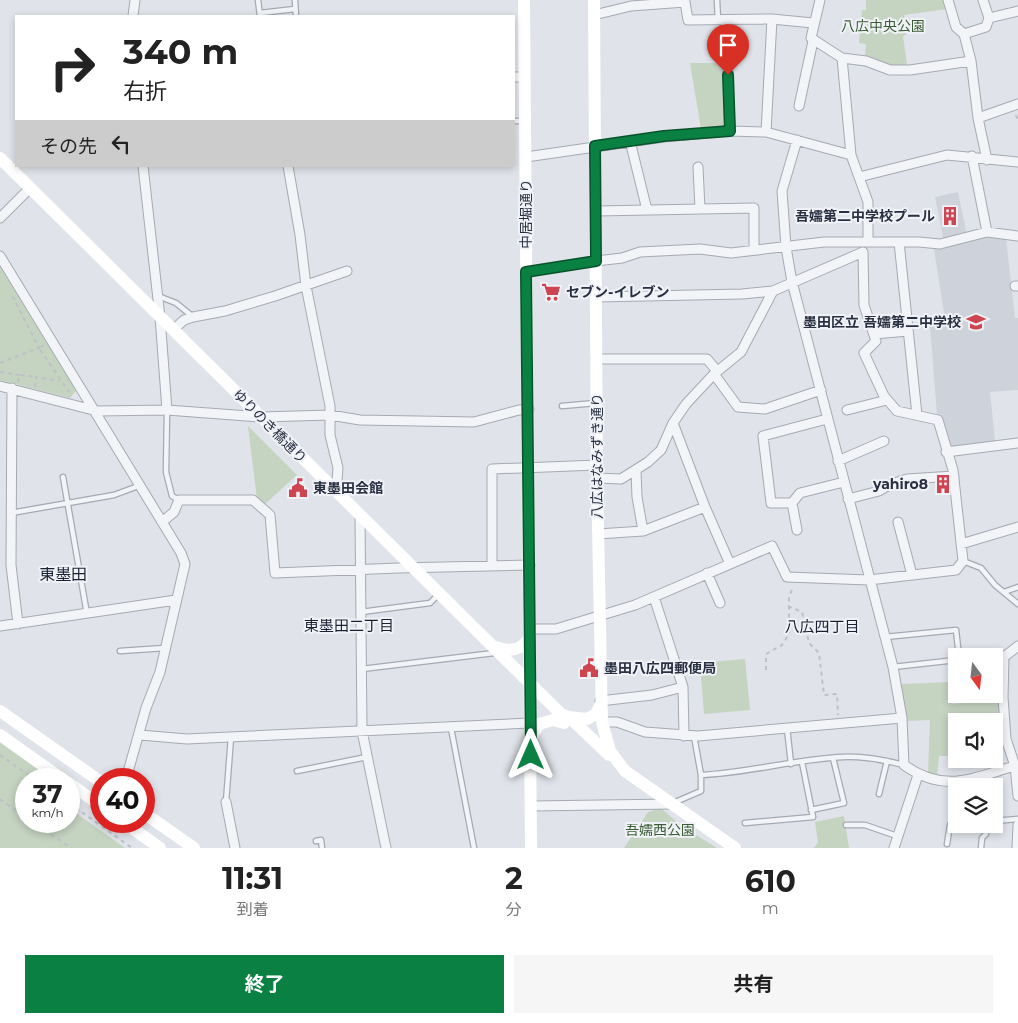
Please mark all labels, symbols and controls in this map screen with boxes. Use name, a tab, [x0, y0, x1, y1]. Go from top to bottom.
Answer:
park label: 八広中央公園	[841, 17, 925, 35]
pin	[707, 24, 749, 75]
text: 340 m	[123, 30, 238, 73]
icon: arrive	[714, 31, 742, 59]
icon: right	[40, 35, 105, 100]
text: 右折	[123, 78, 167, 105]
icon: left	[107, 130, 135, 158]
text: その先	[40, 135, 97, 158]
street label: 中居堀通り	[517, 179, 535, 249]
building icon: 吾嬬第二中学校プール	[939, 205, 961, 227]
place label: 吾嬬第二中学校プール	[795, 207, 935, 225]
supermarket icon: セブン-イレブン	[540, 281, 562, 303]
place label: セブン-イレブン	[566, 283, 669, 301]
school or university icon: 墨田区立 吾嬬第二中学校	[965, 311, 987, 333]
place label: 墨田区立 吾嬬第二中学校	[803, 313, 961, 331]
street label: ゆりのき橋通り	[229, 385, 311, 467]
street label: 八広はなみずき通り	[588, 393, 606, 519]
building icon: yahiro8	[932, 473, 954, 495]
place label: yahiro8	[872, 475, 928, 493]
public building icon: 東墨田会館	[287, 477, 309, 499]
place label: 東墨田会館	[313, 479, 383, 497]
district label: 東墨田	[39, 565, 87, 584]
district label: 東墨田二丁目	[304, 616, 394, 635]
district label: 八広四丁目	[784, 617, 860, 636]
north arrow	[948, 648, 1002, 702]
map controls	[948, 648, 1003, 833]
public building icon: 墨田八広四郵便局	[578, 657, 600, 679]
place label: 墨田八広四郵便局	[604, 659, 716, 677]
button: sound	[948, 713, 1003, 768]
position arrow	[504, 728, 556, 780]
speed limit sign: 40	[90, 768, 155, 833]
button: layers	[948, 778, 1003, 833]
text: 37	[32, 779, 63, 809]
text: km/h	[31, 805, 64, 820]
park label: 吾嬬西公園	[625, 821, 695, 839]
text: 11:31	[222, 860, 283, 897]
text: 2	[505, 860, 523, 897]
text: 610	[745, 863, 796, 900]
text: m	[762, 899, 779, 918]
text: 到着	[236, 900, 268, 919]
text: 分	[506, 900, 522, 919]
button: 終了	[25, 955, 504, 1013]
button: 共有	[514, 955, 993, 1013]

